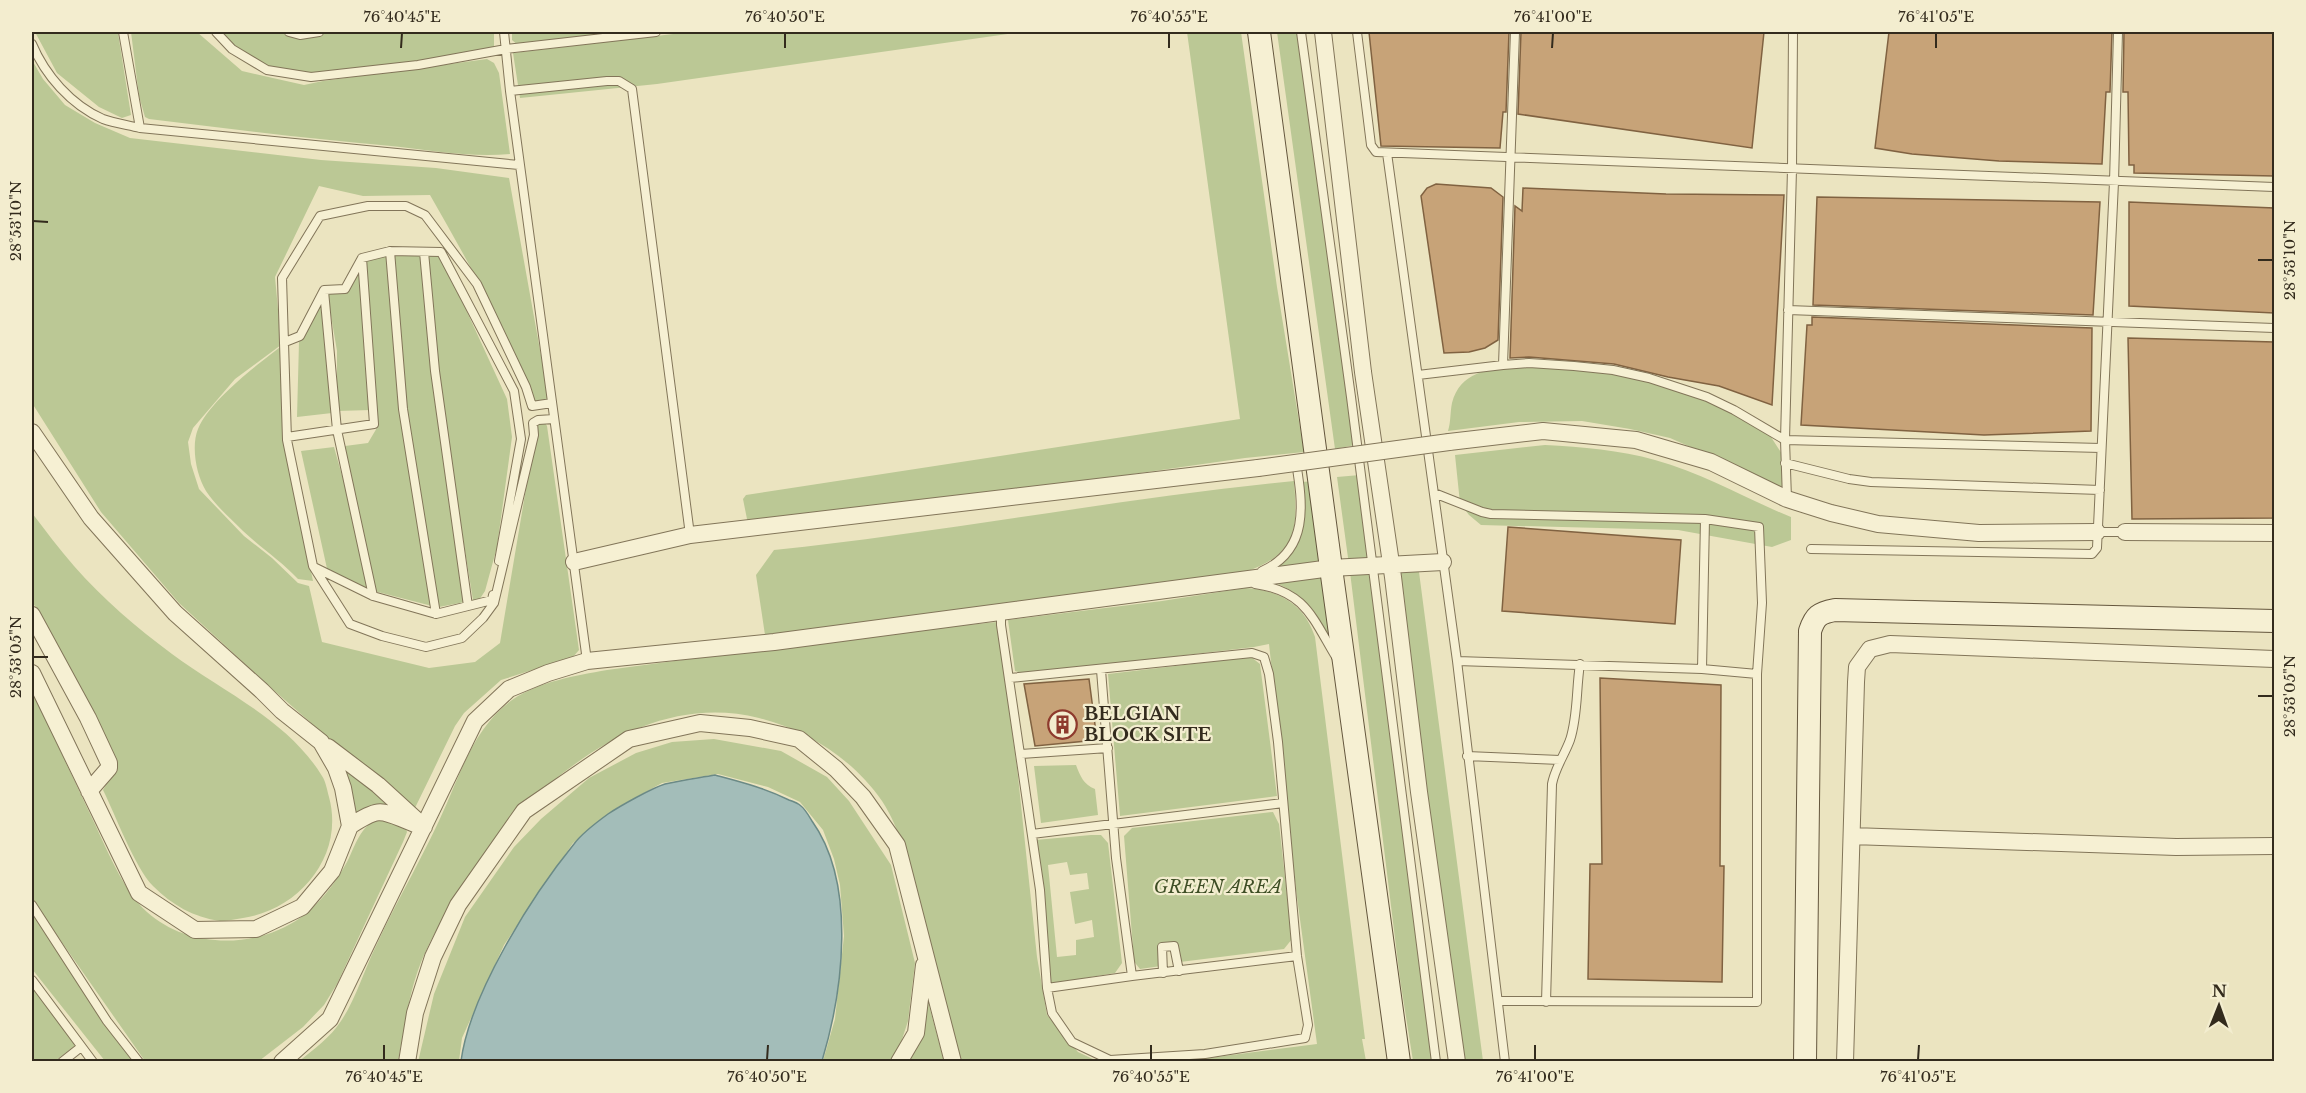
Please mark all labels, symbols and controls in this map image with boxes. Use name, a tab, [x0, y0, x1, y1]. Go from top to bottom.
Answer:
text: 76°40'45"E	[363, 7, 441, 26]
text: 76°40'50"E	[745, 7, 825, 26]
text: 76°40'55"E	[1130, 7, 1208, 26]
text: 76°41'00"E	[1514, 7, 1592, 26]
text: 76°41'05"E	[1898, 7, 1974, 26]
text: 28°53'10"N	[6, 181, 25, 261]
text: 28°53'10"N	[2280, 220, 2299, 300]
text: 28°53'05"N	[6, 616, 25, 698]
text: 28°53'05"N	[2280, 655, 2299, 737]
place label: BELGIAN BLOCK SITE	[1084, 703, 1211, 746]
building icon: BELGIAN BLOCK SITE	[1047, 708, 1079, 740]
park label: GREEN AREA	[1154, 876, 1282, 898]
north arrow	[2189, 976, 2249, 1036]
text: N	[2212, 981, 2227, 1001]
text: 76°40'45"E	[345, 1067, 423, 1086]
text: 76°40'50"E	[727, 1067, 807, 1086]
text: 76°40'55"E	[1112, 1067, 1190, 1086]
text: 76°41'00"E	[1496, 1067, 1574, 1086]
text: 76°41'05"E	[1880, 1067, 1956, 1086]

